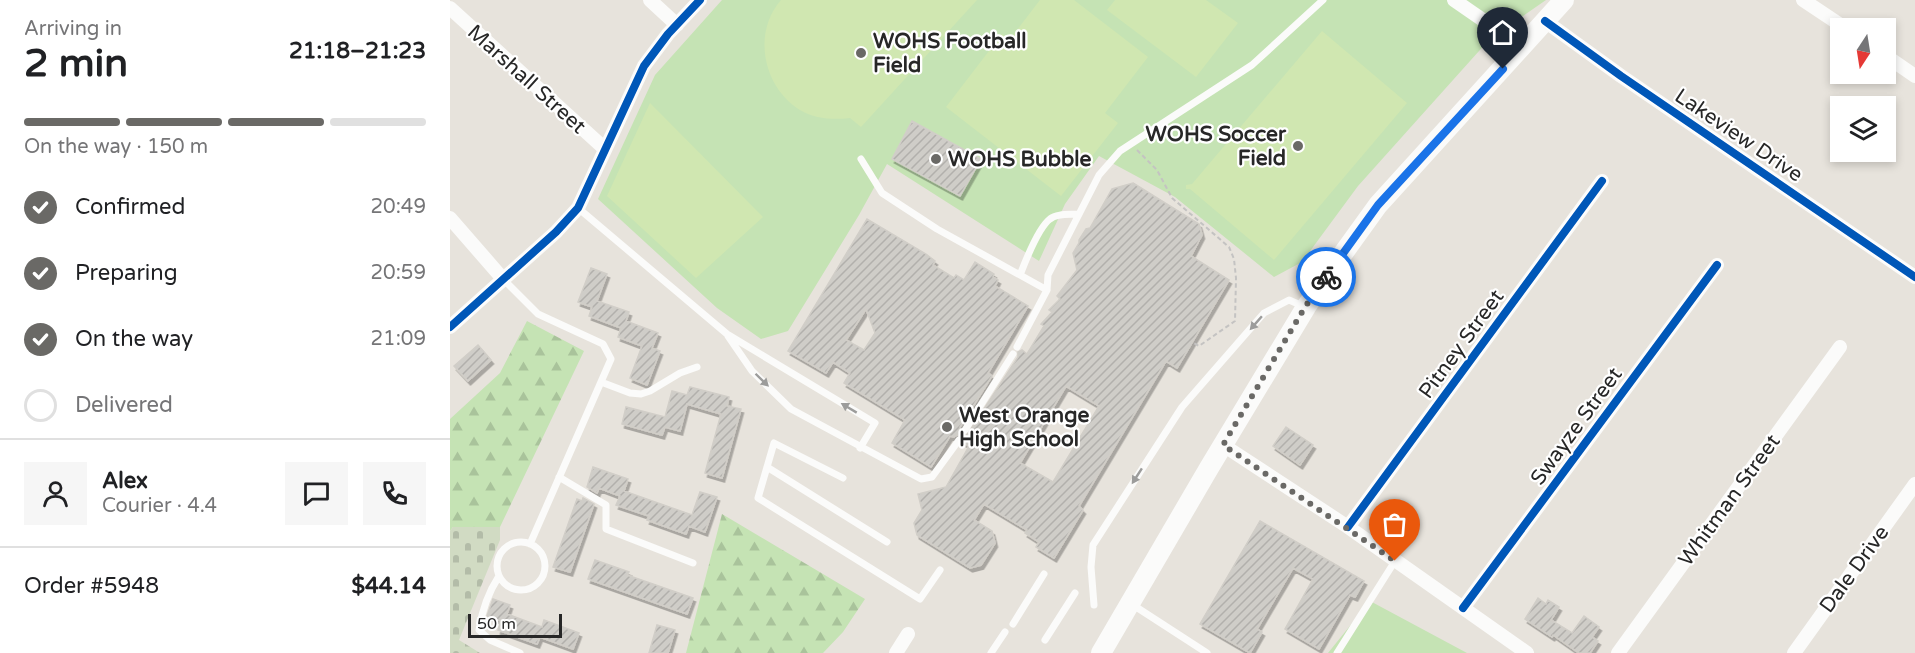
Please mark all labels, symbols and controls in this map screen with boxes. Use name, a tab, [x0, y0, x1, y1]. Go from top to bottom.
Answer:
pin	[1477, 7, 1528, 69]
icon: home	[1486, 16, 1519, 49]
text: Arriving in	[24, 17, 122, 41]
north arrow	[1830, 18, 1896, 84]
map controls	[1830, 18, 1896, 162]
street label: Marshall Street	[462, 20, 591, 139]
place label: WOHS Football Field	[873, 29, 1026, 78]
text: 21:18–21:23	[289, 38, 426, 64]
text: 2 min	[24, 40, 128, 87]
marker: WOHS Football Field	[854, 46, 868, 60]
street label: Lakeview Drive	[1670, 83, 1808, 187]
button: layers	[1830, 96, 1896, 162]
place label: WOHS Soccer Field	[1146, 122, 1287, 171]
text: On the way · 150 m	[24, 135, 208, 159]
marker: WOHS Soccer Field	[1291, 139, 1305, 153]
place label: WOHS Bubble	[948, 147, 1091, 172]
marker: WOHS Bubble	[929, 152, 943, 166]
icon: check	[24, 191, 57, 224]
text: Confirmed	[75, 194, 185, 220]
text: 20:49	[371, 195, 426, 219]
courier	[1296, 247, 1356, 307]
icon: check	[24, 257, 57, 290]
text: Preparing	[75, 260, 178, 286]
text: 20:59	[371, 261, 426, 285]
icon: bike	[1310, 261, 1343, 294]
street label: Pitney Street	[1414, 285, 1509, 404]
one-way arrow	[1250, 315, 1263, 330]
icon: check	[24, 323, 57, 356]
text: On the way	[75, 326, 193, 352]
text: 21:09	[371, 327, 426, 351]
street label: Swayze Street	[1525, 363, 1628, 490]
one-way arrow	[754, 373, 768, 387]
text: Delivered	[75, 392, 173, 418]
one-way arrow	[841, 402, 857, 413]
place label: West Orange High School	[959, 403, 1089, 452]
marker: West Orange High School	[940, 420, 954, 434]
street label: Whitman Street	[1673, 430, 1786, 571]
button: person	[24, 462, 87, 525]
button: chat	[285, 462, 348, 525]
button: phone	[363, 462, 426, 525]
text: Alex	[102, 468, 148, 494]
one-way arrow	[1131, 468, 1142, 485]
text: Courier · 4.4	[102, 494, 217, 518]
pin	[1369, 499, 1420, 561]
icon: bag	[1378, 508, 1411, 541]
street label: Dale Drive	[1814, 521, 1894, 618]
text: Order #5948	[24, 573, 159, 599]
text: $44.14	[351, 573, 426, 599]
scale bar	[468, 611, 562, 638]
text: 50 m	[477, 614, 516, 634]

